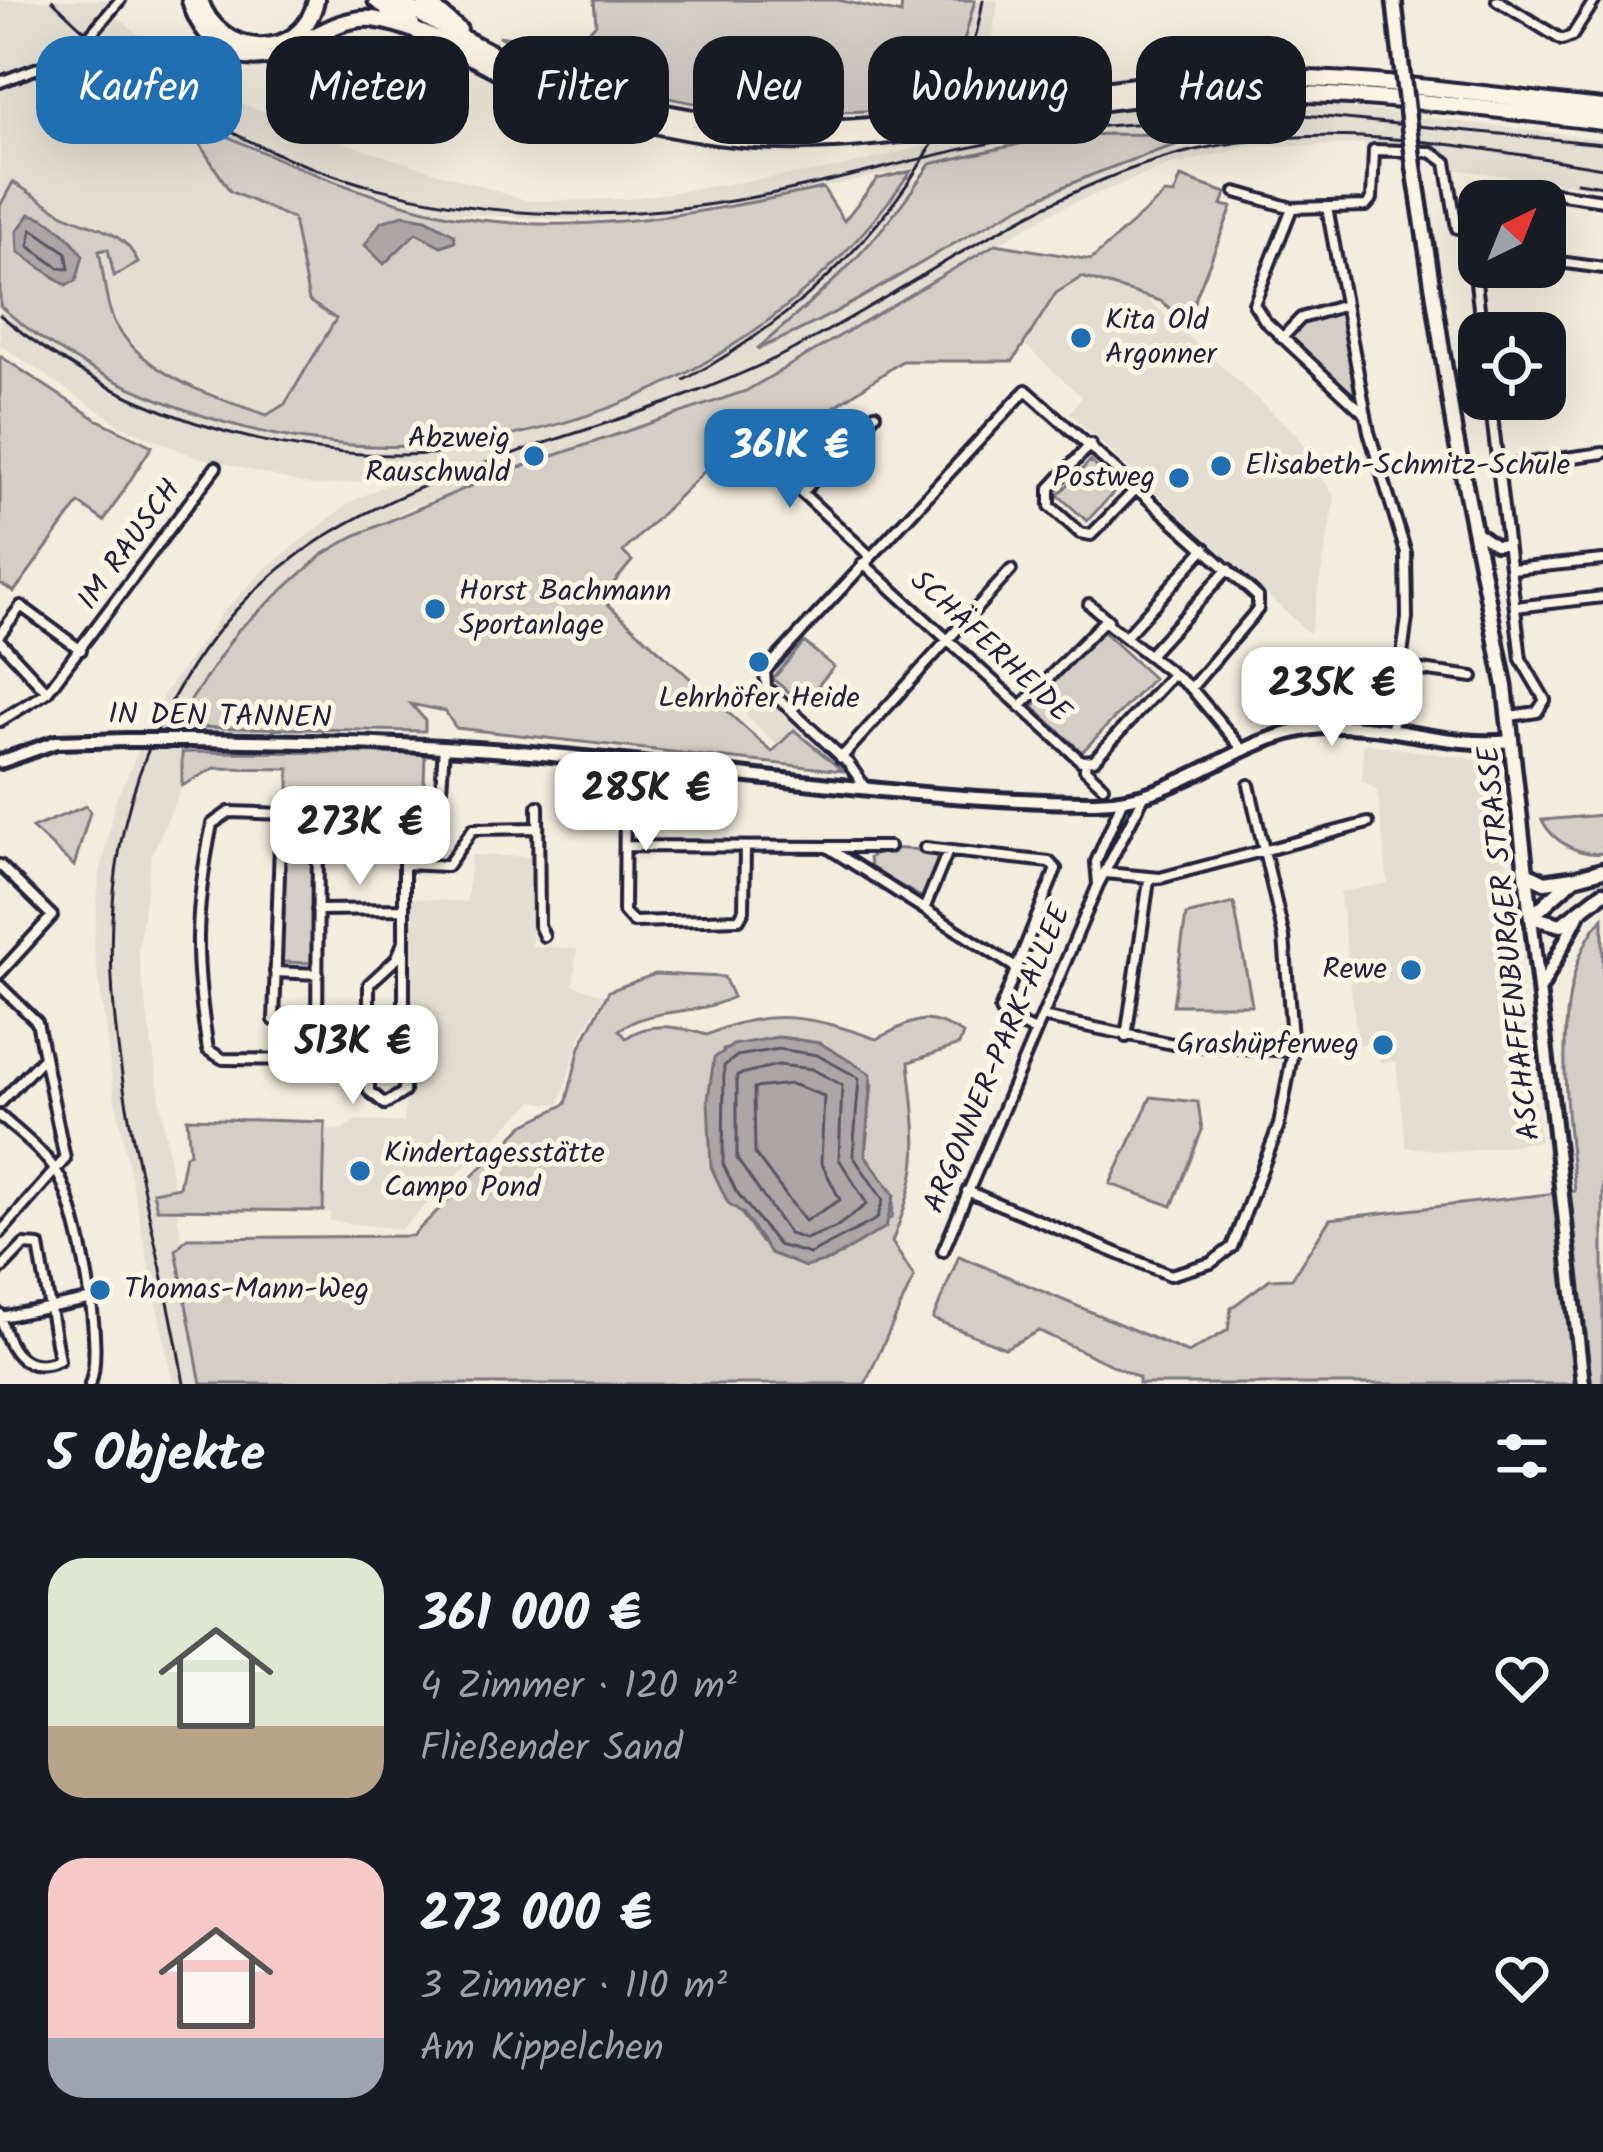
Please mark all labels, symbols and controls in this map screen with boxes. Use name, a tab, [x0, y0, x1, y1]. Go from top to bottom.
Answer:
chip: Kaufen	[36, 36, 242, 144]
chip: Mieten	[266, 36, 469, 144]
chip: Filter	[493, 36, 669, 144]
chip: Neu	[693, 36, 844, 144]
chip: Wohnung	[868, 36, 1112, 144]
chip: Haus	[1136, 36, 1306, 144]
north arrow	[1458, 180, 1566, 288]
map controls	[1458, 180, 1566, 420]
place label: Kita Old Argonner	[1105, 297, 1218, 379]
button: locate	[1458, 312, 1566, 420]
marker: Kita Old Argonner	[1068, 325, 1094, 351]
pin: 361K €	[692, 409, 888, 511]
place label: Abzweig Rauschwald	[365, 415, 511, 497]
text: 361K €	[731, 417, 849, 479]
place label: Elisabeth-Schmitz-Schule	[1245, 442, 1570, 490]
marker: Abzweig Rauschwald	[521, 443, 547, 469]
marker: Elisabeth-Schmitz-Schule	[1208, 453, 1234, 479]
place label: Postweg	[1053, 454, 1155, 502]
marker: Postweg	[1166, 465, 1192, 491]
street label: IM RAUSCH	[66, 469, 194, 621]
street label: SCHÄFERHEIDE	[898, 559, 1083, 736]
place label: Horst Bachmann Sportanlage	[459, 568, 672, 650]
marker: Horst Bachmann Sportanlage	[422, 596, 448, 622]
pin: 235K €	[1234, 647, 1430, 749]
marker: Lehrhöfer Heide	[746, 649, 772, 675]
text: 235K €	[1268, 655, 1396, 717]
place label: Lehrhöfer Heide	[658, 675, 860, 723]
street label: IN DEN TANNEN	[108, 691, 332, 743]
street label: ASCHAFFENBURGER STRASSE	[1465, 742, 1555, 1143]
pin: 285K €	[548, 752, 744, 854]
text: 285K €	[582, 760, 710, 822]
pin: 273K €	[262, 786, 458, 888]
text: 273K €	[297, 794, 423, 856]
street label: ARGONNER-PARK-ALLEE	[911, 896, 1085, 1221]
place label: Rewe	[1322, 946, 1387, 994]
marker: Rewe	[1398, 957, 1424, 983]
pin: 513K €	[255, 1005, 451, 1107]
text: 513K €	[295, 1013, 411, 1075]
place label: Grashüpferweg	[1176, 1021, 1359, 1069]
marker: Grashüpferweg	[1370, 1032, 1396, 1058]
place label: Kindertagesstätte Campo Pond	[384, 1130, 605, 1212]
marker: Kindertagesstätte Campo Pond	[347, 1158, 373, 1184]
place label: Thomas-Mann-Weg	[124, 1266, 369, 1314]
marker: Thomas-Mann-Weg	[87, 1277, 113, 1303]
text: 5 Objekte	[48, 1416, 265, 1497]
icon: filters	[1489, 1423, 1555, 1489]
text: 361 000 €	[420, 1576, 641, 1657]
icon: home	[144, 1606, 288, 1750]
icon: heart	[1489, 1645, 1555, 1711]
text: 4 Zimmer · 120 m²	[420, 1657, 737, 1719]
text: Fließender Sand	[420, 1719, 683, 1781]
text: 273 000 €	[420, 1876, 652, 1957]
icon: home	[144, 1906, 288, 2050]
icon: heart	[1489, 1945, 1555, 2011]
text: 3 Zimmer · 110 m²	[420, 1957, 727, 2019]
text: Am Kippelchen	[420, 2019, 664, 2081]

